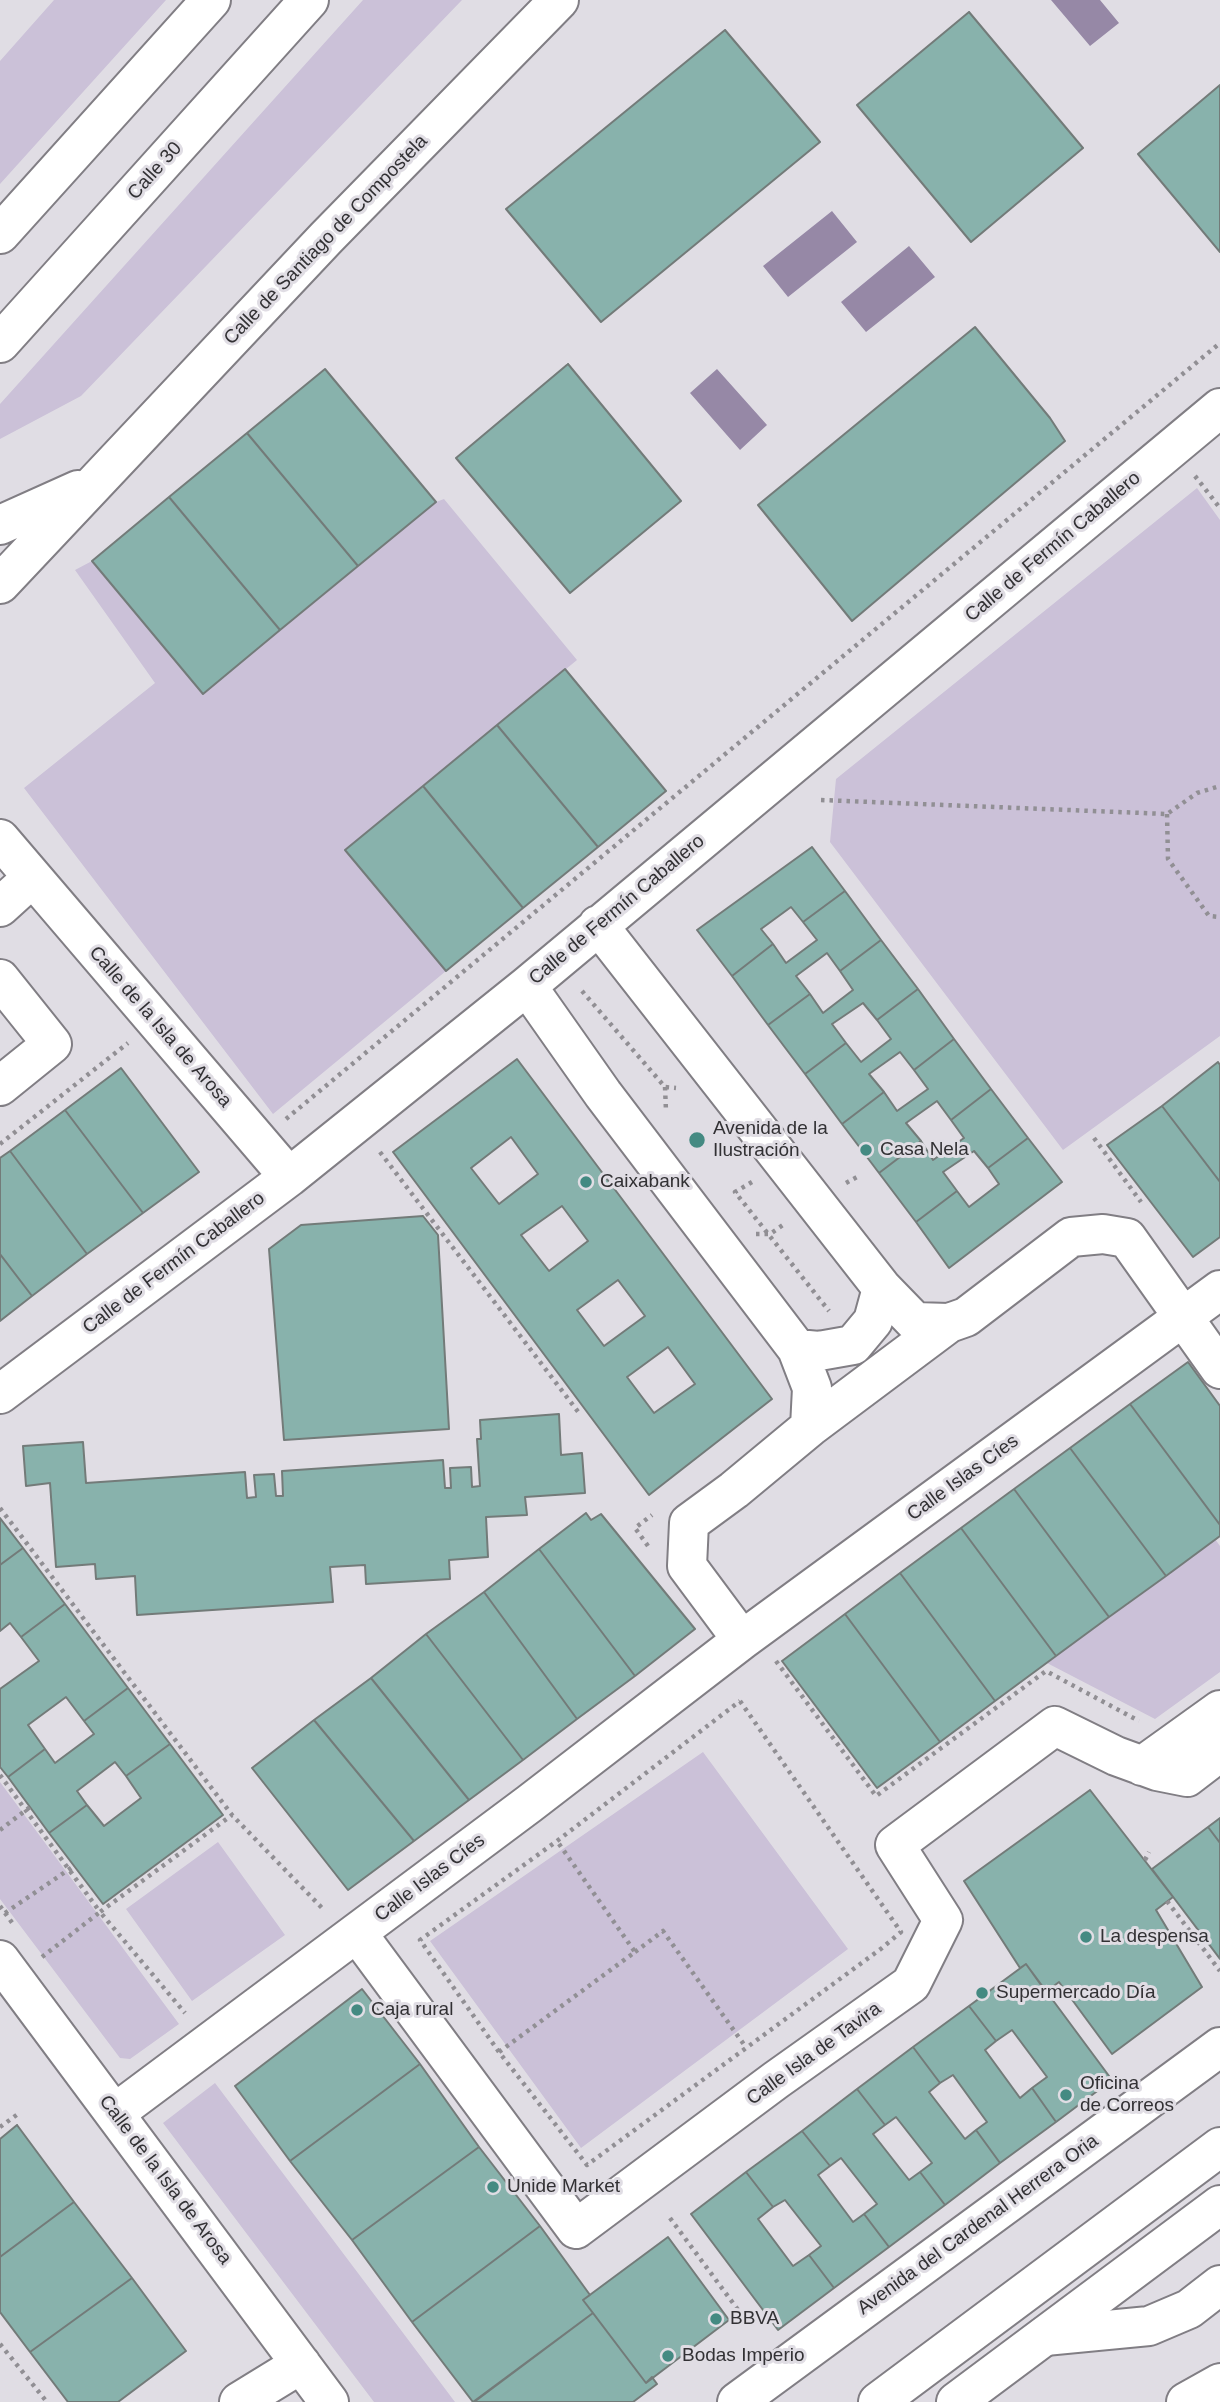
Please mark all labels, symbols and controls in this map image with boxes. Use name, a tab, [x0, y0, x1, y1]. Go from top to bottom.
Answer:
street label: Calle de Santiago de Compostela	[219, 130, 433, 350]
street label: Calle 30	[123, 137, 187, 205]
street label: Calle de Fermín Caballero	[961, 467, 1145, 627]
street label: Calle de Fermín Caballero	[525, 830, 709, 990]
street label: Calle de la Isla de Arosa	[84, 942, 236, 1112]
place label: Avenida de la Ilustración	[713, 1118, 828, 1162]
marker: Avenida de la Ilustración	[687, 1130, 707, 1150]
place label: Casa Nela	[880, 1139, 969, 1161]
marker: Casa Nela	[858, 1142, 874, 1158]
place label: Caixabank	[600, 1171, 690, 1193]
marker: Caixabank	[578, 1174, 594, 1190]
street label: Calle de Fermín Caballero	[79, 1187, 269, 1339]
street label: Calle Islas Cíes	[903, 1430, 1023, 1526]
street label: Calle Islas Cíes	[370, 1829, 490, 1927]
place label: La despensa	[1100, 1926, 1209, 1948]
marker: La despensa	[1078, 1929, 1094, 1945]
place label: Supermercado Día	[996, 1982, 1155, 2004]
marker: Supermercado Día	[974, 1985, 990, 2001]
street label: Calle Isla de Tavira	[742, 1998, 886, 2110]
place label: Caja rural	[371, 1999, 453, 2021]
marker: Caja rural	[349, 2002, 365, 2018]
place label: Oficina de Correos	[1080, 2073, 1174, 2117]
marker: Oficina de Correos	[1058, 2087, 1074, 2103]
street label: Calle de la Isla de Arosa	[94, 2091, 236, 2269]
street label: Avenida del Cardenal Herrera Oria	[853, 2130, 1103, 2320]
place label: Unide Market	[507, 2176, 620, 2198]
marker: Unide Market	[485, 2179, 501, 2195]
place label: BBVA	[730, 2308, 779, 2330]
marker: BBVA	[708, 2311, 724, 2327]
place label: Bodas Imperio	[682, 2345, 805, 2367]
marker: Bodas Imperio	[660, 2348, 676, 2364]

